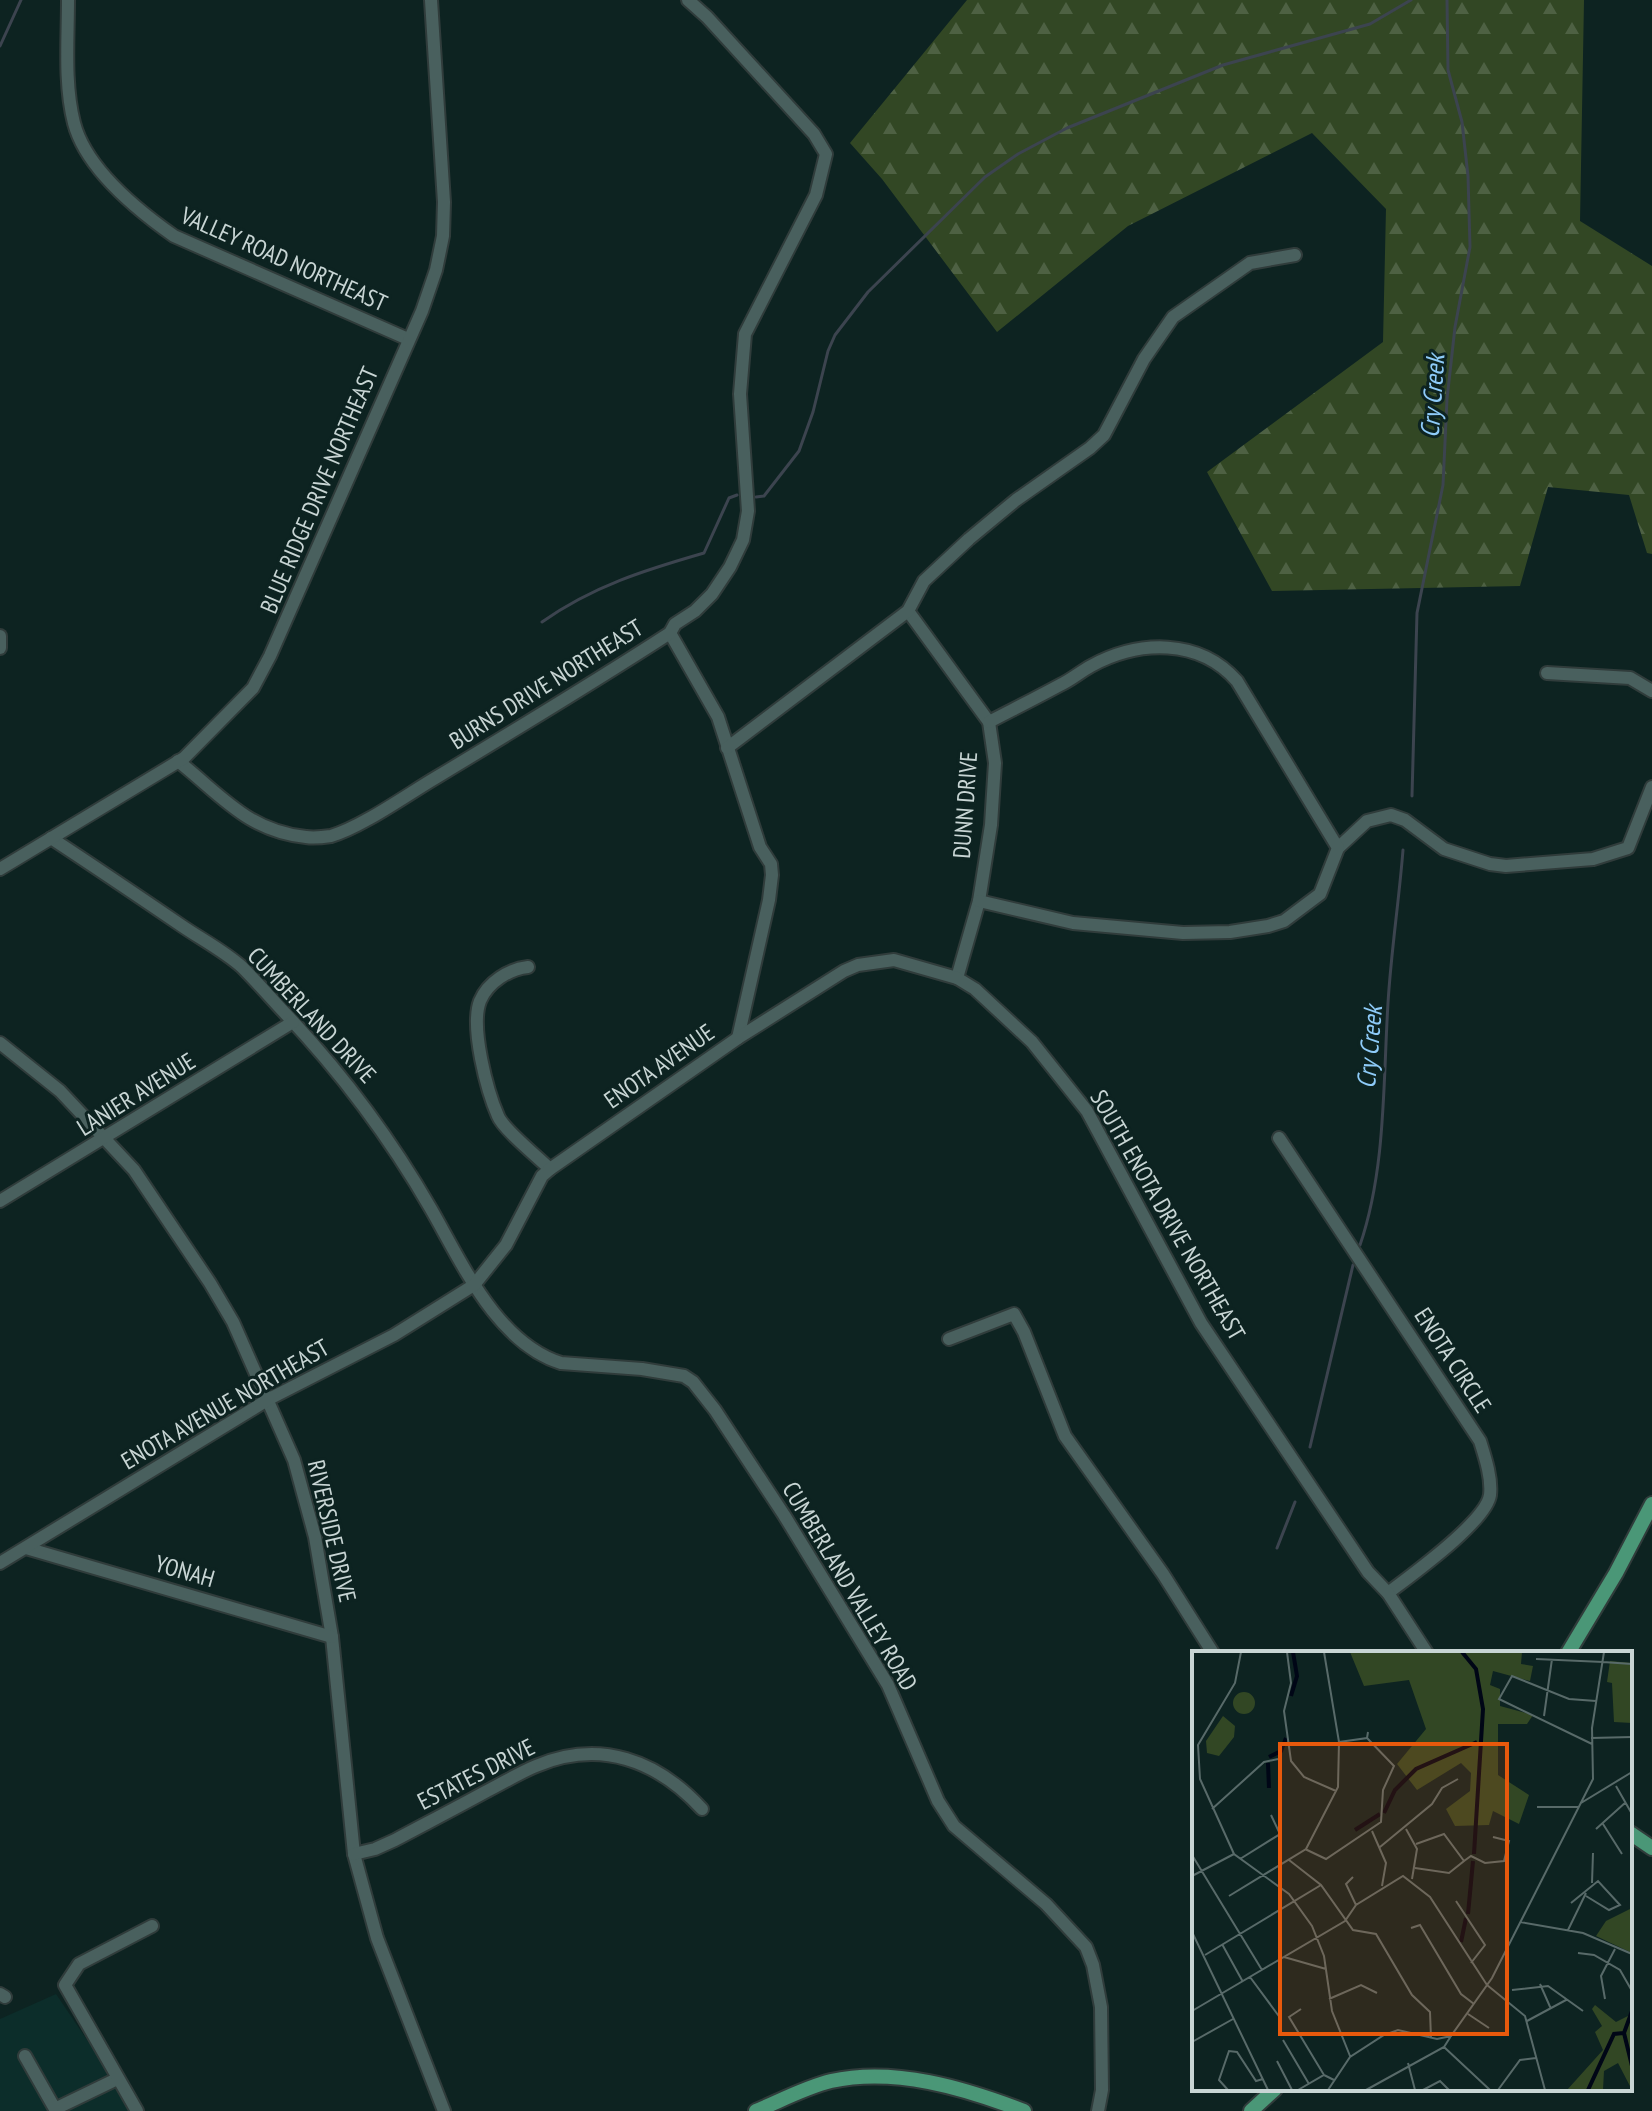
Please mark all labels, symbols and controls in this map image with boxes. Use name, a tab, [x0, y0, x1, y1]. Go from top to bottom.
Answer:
street label: VALLEY ROAD NORTHEAST	[175, 199, 392, 319]
water label: Cry Creek	[1413, 350, 1452, 439]
street label: BLUE RIDGE DRIVE NORTHEAST	[253, 362, 385, 618]
street label: BURNS DRIVE NORTHEAST	[443, 612, 649, 756]
street label: DUNN DRIVE	[946, 750, 984, 860]
street label: CUMBERLAND DRIVE	[241, 940, 383, 1090]
water label: Cry Creek	[1349, 1001, 1389, 1090]
street label: ENOTA AVENUE	[598, 1017, 720, 1115]
street label: LANIER AVENUE	[71, 1045, 201, 1143]
street label: SOUTH ENOTA DRIVE NORTHEAST	[1084, 1084, 1253, 1346]
street label: ENOTA CIRCLE	[1408, 1302, 1498, 1418]
street label: ENOTA AVENUE NORTHEAST	[115, 1332, 335, 1476]
street label: RIVERSIDE DRIVE	[301, 1457, 363, 1605]
street label: CUMBERLAND VALLEY ROAD	[775, 1476, 925, 1696]
street label: YONAH	[152, 1548, 218, 1594]
inset map	[1192, 1651, 1632, 2091]
street label: ESTATES DRIVE	[412, 1731, 540, 1817]

